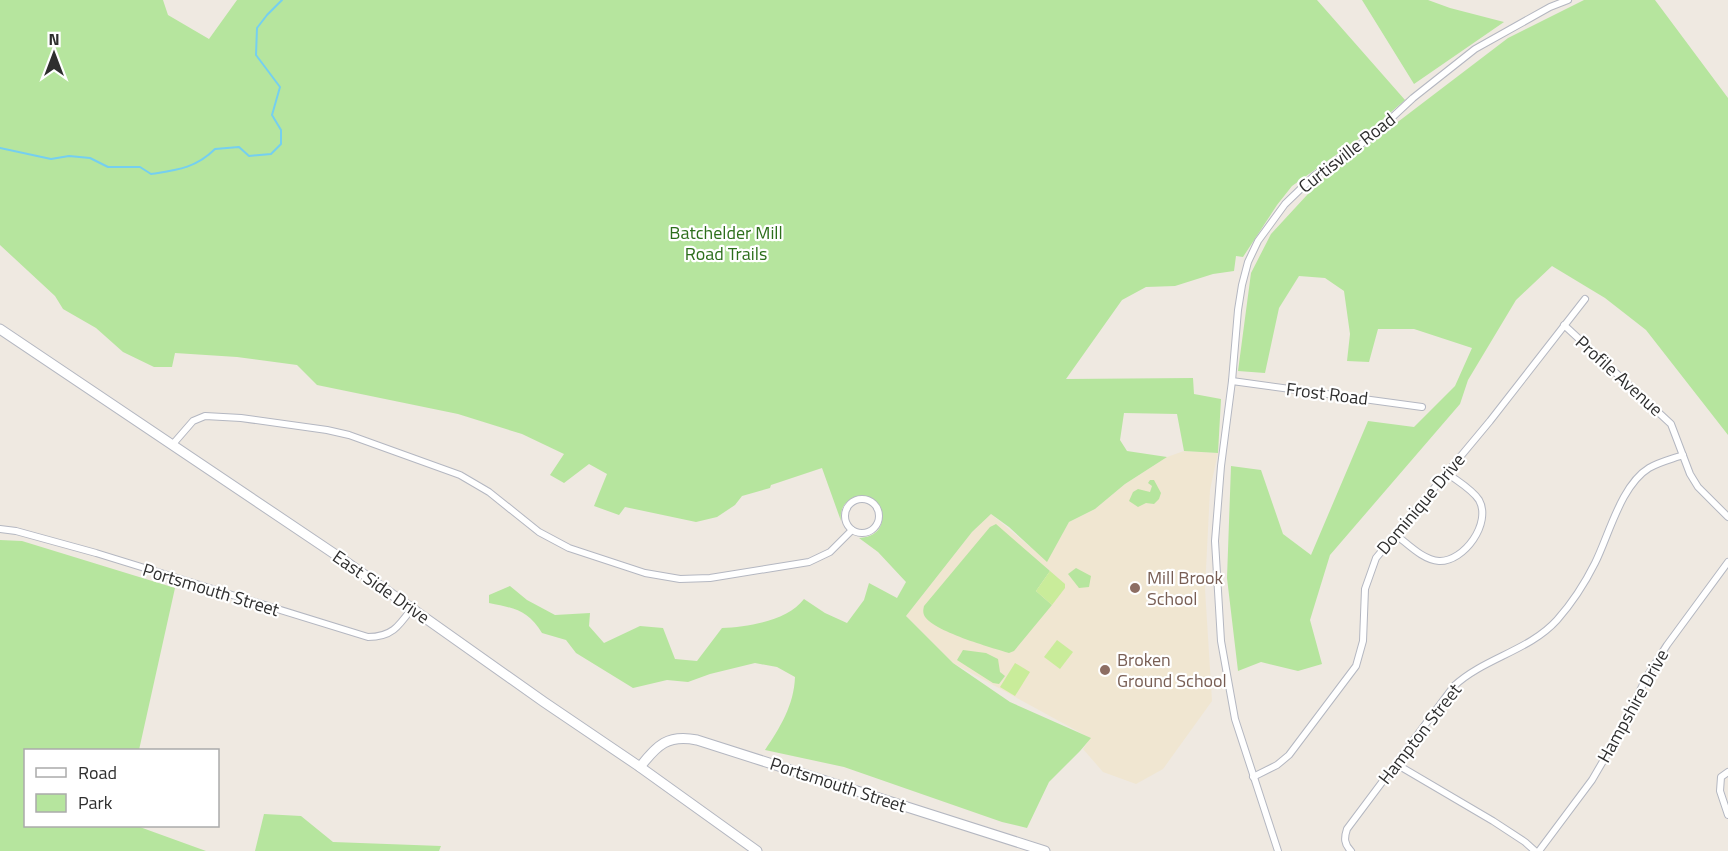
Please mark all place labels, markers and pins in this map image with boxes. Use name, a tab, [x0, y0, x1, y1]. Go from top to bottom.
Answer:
place label: Mill Brook School	[1147, 564, 1223, 612]
marker: Mill Brook School	[1128, 581, 1142, 595]
place label: Broken Ground School	[1117, 646, 1227, 694]
marker: Broken Ground School	[1098, 663, 1112, 677]

